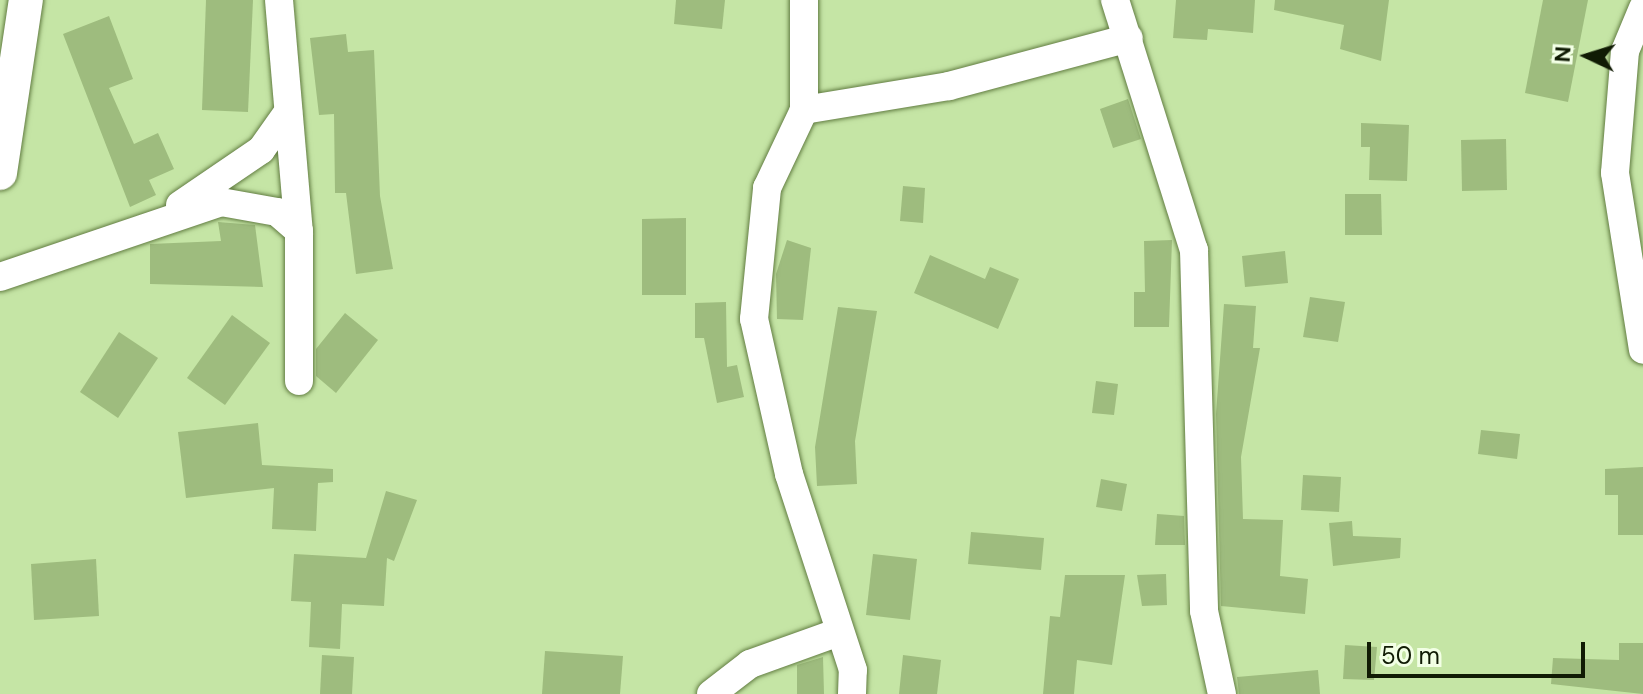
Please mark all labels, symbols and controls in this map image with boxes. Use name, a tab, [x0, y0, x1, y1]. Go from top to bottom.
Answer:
north arrow	[1547, 16, 1627, 96]
text: N	[1548, 45, 1578, 63]
scale bar	[1371, 626, 1589, 676]
text: 50 m	[1381, 640, 1440, 671]

